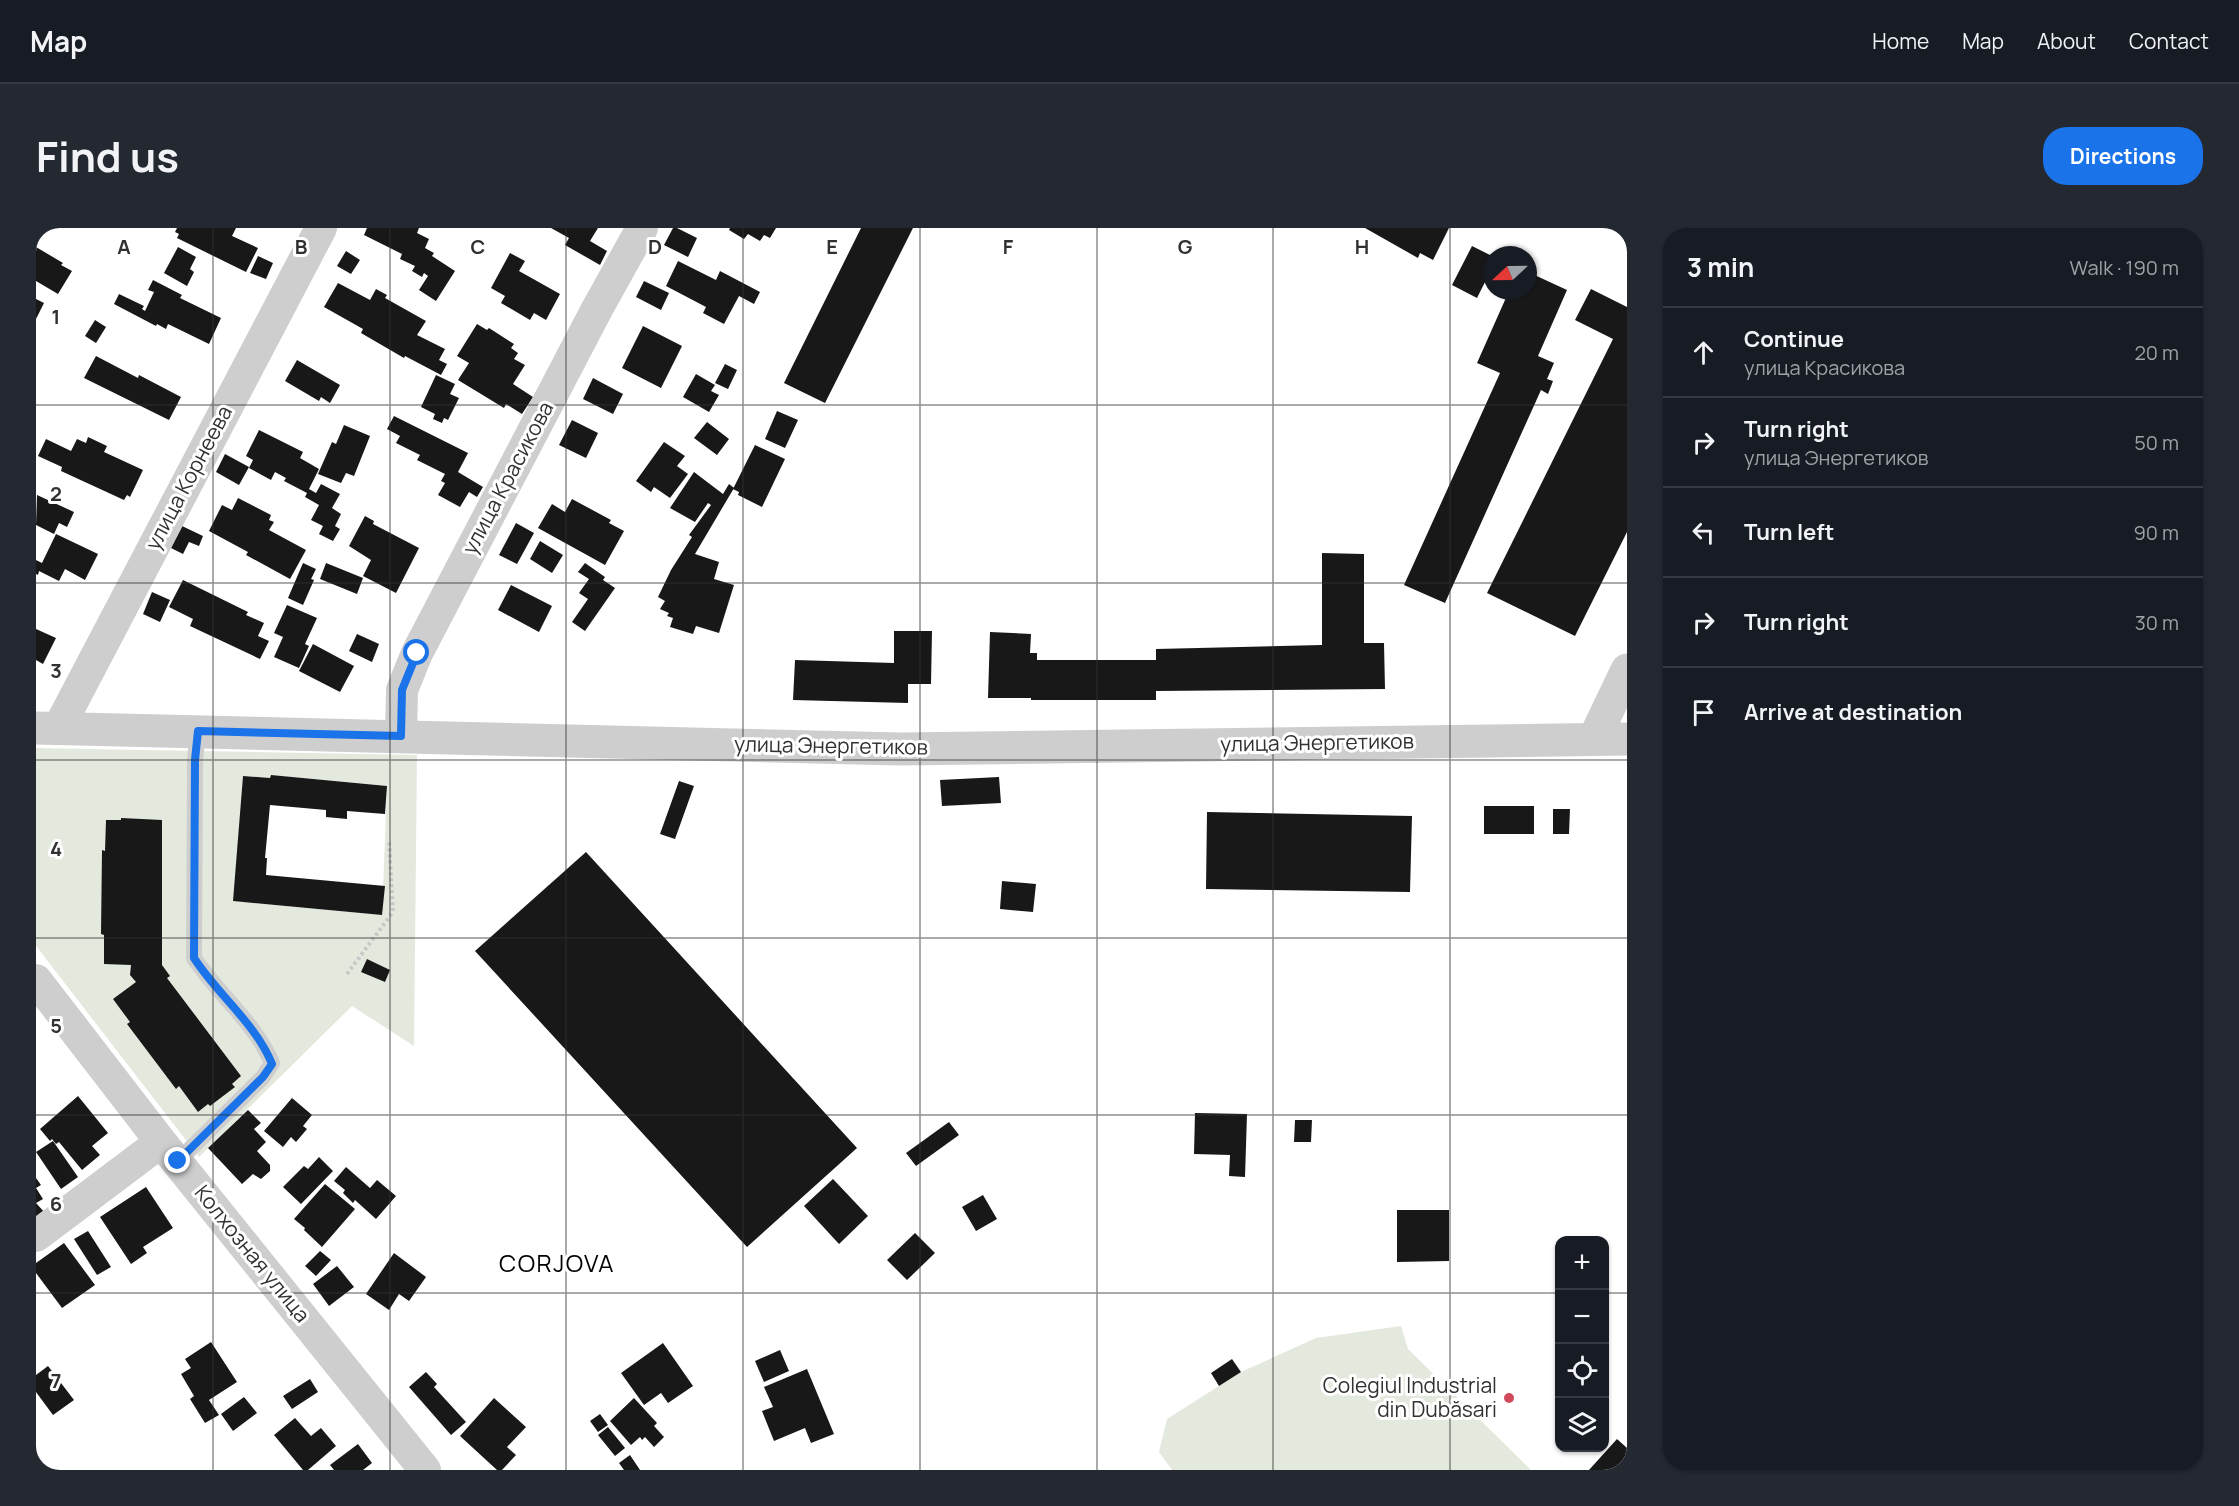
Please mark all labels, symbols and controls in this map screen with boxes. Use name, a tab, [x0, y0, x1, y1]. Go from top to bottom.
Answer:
text: Map	[30, 22, 87, 60]
text: Home	[1872, 27, 1929, 55]
text: Map	[1962, 27, 2004, 55]
text: About	[2037, 27, 2096, 55]
text: Contact	[2129, 27, 2209, 55]
text: Find us	[36, 127, 179, 185]
button: Directions	[2043, 127, 2203, 185]
text: A	[117, 233, 131, 260]
text: B	[295, 233, 308, 260]
text: C	[471, 233, 485, 260]
text: D	[648, 233, 662, 260]
text: E	[826, 233, 838, 260]
text: F	[1003, 233, 1014, 260]
text: G	[1178, 233, 1193, 260]
text: H	[1355, 233, 1369, 260]
north arrow	[1483, 246, 1537, 300]
text: 3 min	[1687, 249, 1754, 285]
text: Walk · 190 m	[2070, 254, 2179, 281]
text: 1	[52, 303, 60, 330]
text: Continue	[1744, 324, 1844, 354]
icon: ahead	[1687, 336, 1720, 369]
text: 20 m	[2134, 339, 2179, 366]
text: улица Красикова	[1744, 354, 1905, 381]
street label: улица Красикова	[455, 396, 559, 559]
street label: улица Корнеева	[138, 400, 238, 555]
text: Turn right	[1744, 414, 1849, 444]
icon: right	[1687, 426, 1720, 459]
text: 50 m	[2134, 429, 2179, 456]
text: улица Энергетиков	[1744, 444, 1929, 471]
text: 2	[50, 480, 62, 507]
icon: left	[1687, 516, 1720, 549]
text: Turn left	[1744, 517, 1834, 547]
text: 90 m	[2133, 519, 2179, 546]
icon: right	[1687, 606, 1720, 639]
text: Turn right	[1744, 607, 1849, 637]
text: 30 m	[2135, 609, 2179, 636]
route start	[403, 639, 429, 665]
text: 3	[50, 657, 62, 684]
icon: arrive	[1687, 696, 1720, 729]
text: Arrive at destination	[1744, 697, 1962, 727]
street label: улица Энергетиков	[1220, 726, 1414, 758]
street label: улица Энергетиков	[734, 729, 928, 761]
text: 4	[50, 835, 62, 862]
text: 5	[50, 1012, 62, 1039]
route end	[164, 1147, 190, 1173]
street label: Колхозная улица	[189, 1179, 317, 1328]
text: 6	[50, 1190, 62, 1217]
map controls	[1555, 1236, 1609, 1452]
button: +	[1555, 1236, 1609, 1290]
district label: CORJOVA	[499, 1246, 615, 1279]
button: −	[1555, 1290, 1609, 1344]
button: locate	[1555, 1344, 1609, 1398]
text: 7	[51, 1367, 61, 1394]
place label: Colegiul Industrial din Dubăsari	[1323, 1371, 1497, 1423]
marker: Colegiul Industrial din Dubăsari	[1502, 1391, 1516, 1405]
button: layers	[1555, 1398, 1609, 1452]

